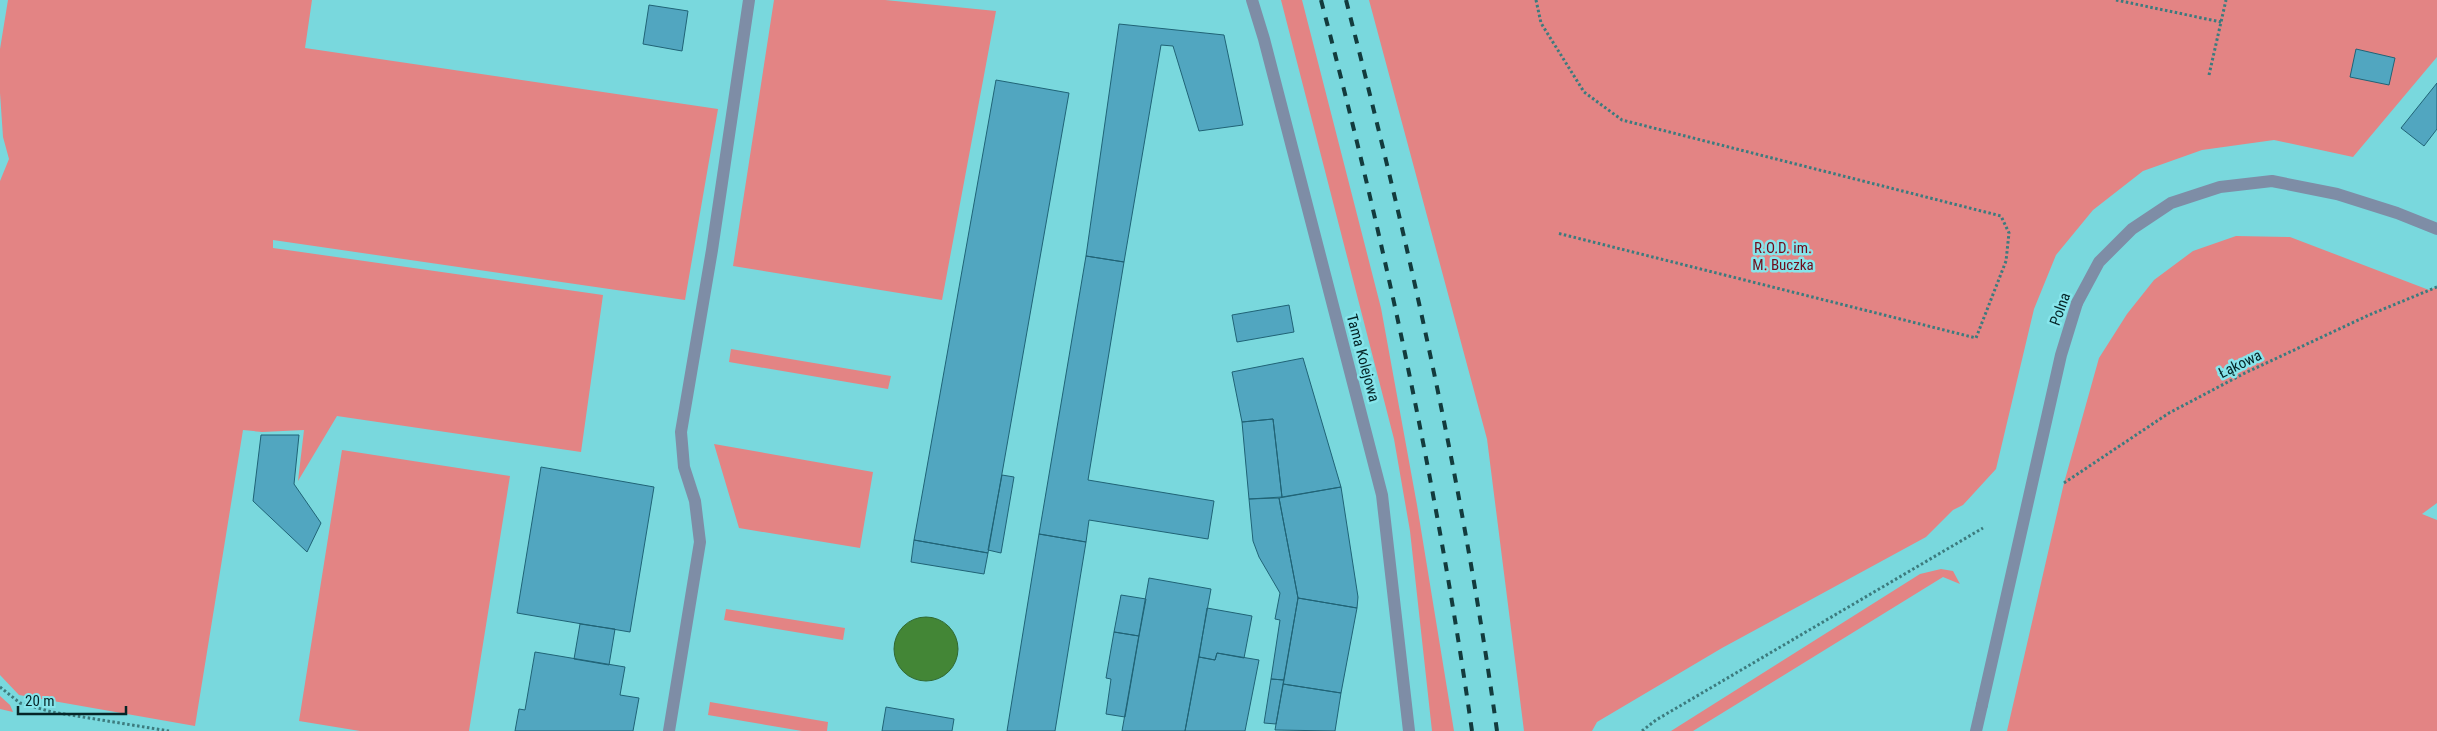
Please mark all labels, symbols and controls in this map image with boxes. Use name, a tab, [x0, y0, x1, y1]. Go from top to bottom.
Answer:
park label: R.O.D. im. M. Buczka	[1752, 239, 1814, 274]
street label: Polna	[2046, 290, 2074, 328]
street label: Tama Kolejowa	[1343, 312, 1383, 404]
street label: Łąkowa	[2216, 346, 2264, 382]
scale bar	[18, 684, 125, 716]
text: 20 m	[25, 692, 55, 710]

